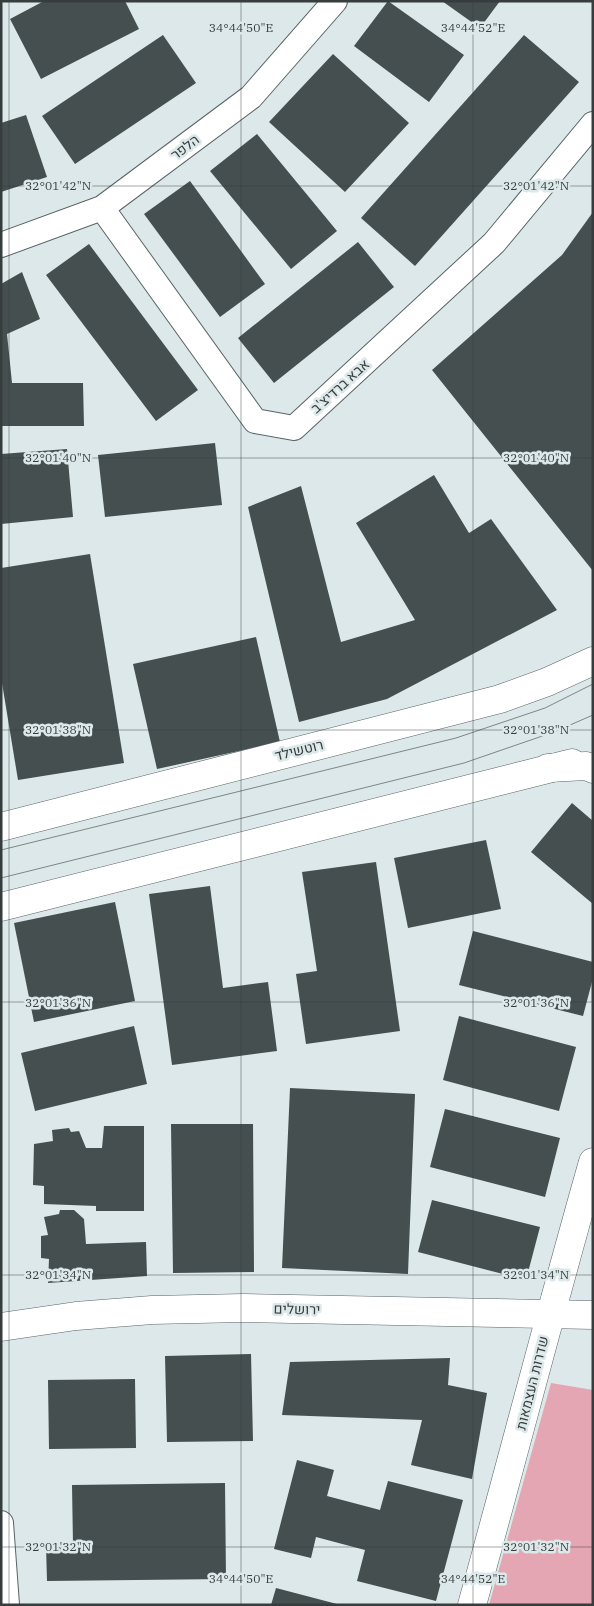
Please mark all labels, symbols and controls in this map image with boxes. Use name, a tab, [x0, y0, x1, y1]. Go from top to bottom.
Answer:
text: 34°44'50"E	[209, 20, 273, 35]
text: 34°44'52"E	[441, 20, 505, 35]
street label: הלפר	[167, 130, 203, 164]
text: 32°01'42"N	[25, 178, 91, 193]
text: 32°01'42"N	[503, 178, 569, 193]
street label: אבא ברדיצ'ב	[307, 355, 373, 417]
text: 32°01'40"N	[25, 450, 91, 465]
text: 32°01'40"N	[503, 450, 569, 465]
text: 32°01'38"N	[25, 722, 91, 737]
text: 32°01'38"N	[503, 722, 569, 737]
street label: רוטשילד	[273, 735, 325, 765]
text: 32°01'36"N	[25, 995, 91, 1010]
text: 32°01'36"N	[503, 995, 569, 1010]
text: 32°01'34"N	[25, 1267, 91, 1282]
text: 32°01'34"N	[503, 1267, 569, 1282]
street label: ירושלים	[274, 1300, 320, 1318]
street label: שדרות העצמאות	[512, 1334, 552, 1432]
text: 32°01'32"N	[25, 1539, 91, 1554]
text: 32°01'32"N	[503, 1539, 569, 1554]
text: 34°44'50"E	[209, 1571, 273, 1586]
text: 34°44'52"E	[441, 1571, 505, 1586]

